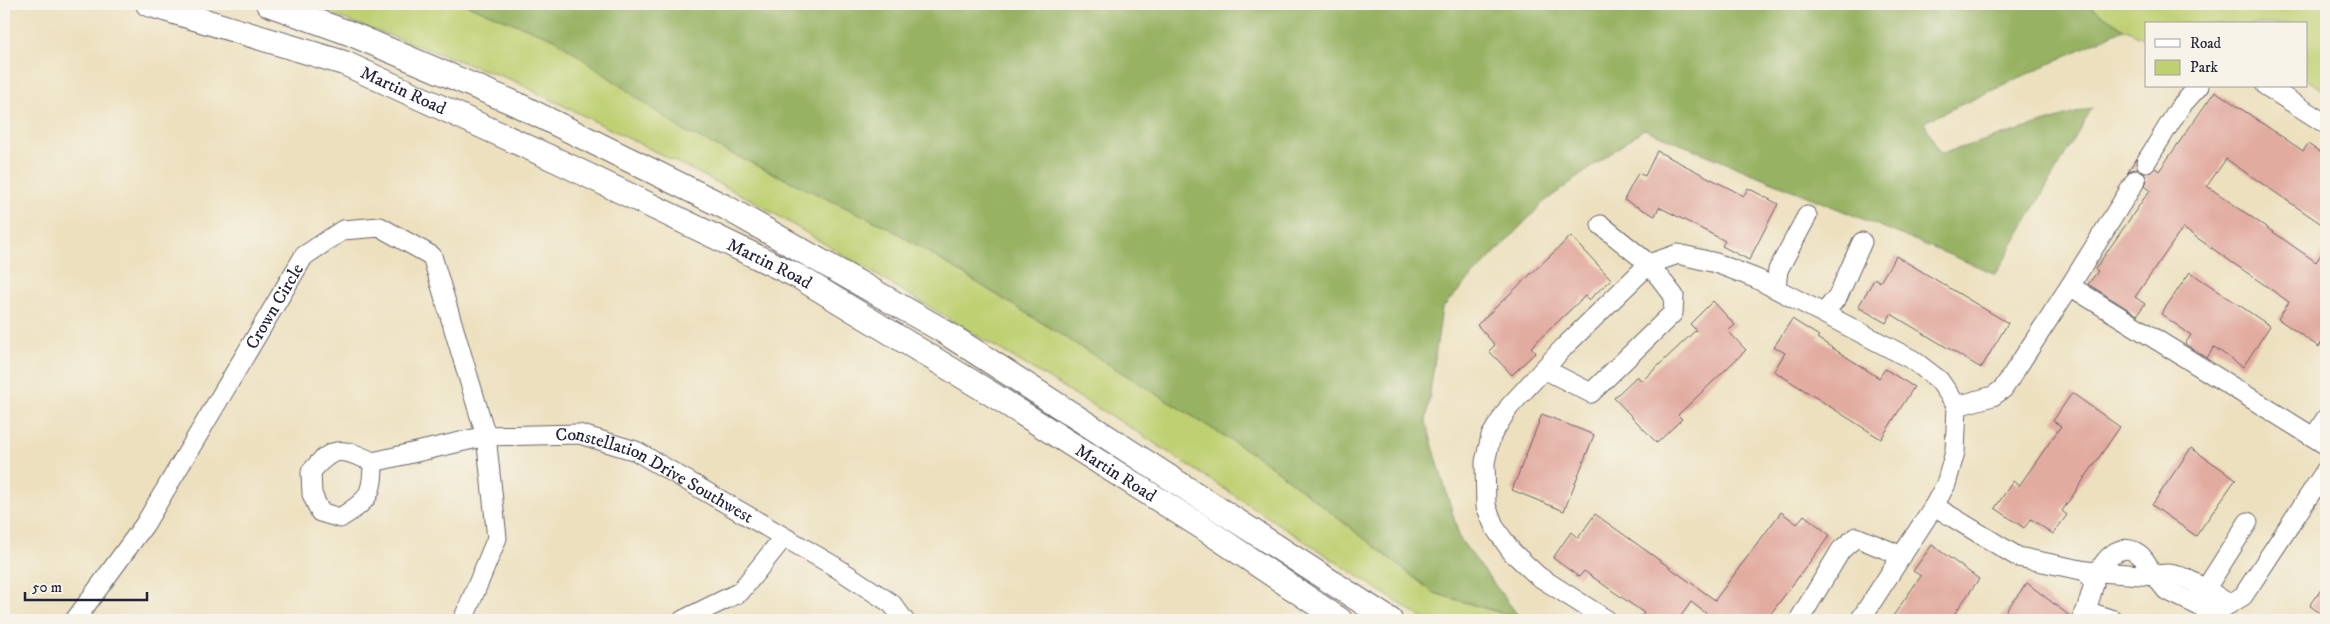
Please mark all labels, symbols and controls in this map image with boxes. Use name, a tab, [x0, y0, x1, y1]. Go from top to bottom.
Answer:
legend	[2145, 22, 2308, 88]
text: Road	[2190, 34, 2222, 53]
text: Park	[2190, 58, 2219, 77]
street label: Martin Road	[357, 62, 449, 120]
street label: Martin Road	[723, 234, 816, 294]
street label: Crown Circle	[241, 260, 309, 354]
street label: Constellation Drive Southwest	[555, 424, 757, 529]
street label: Martin Road	[1071, 440, 1160, 507]
scale bar	[25, 569, 148, 601]
text: 50 m	[32, 578, 62, 597]

